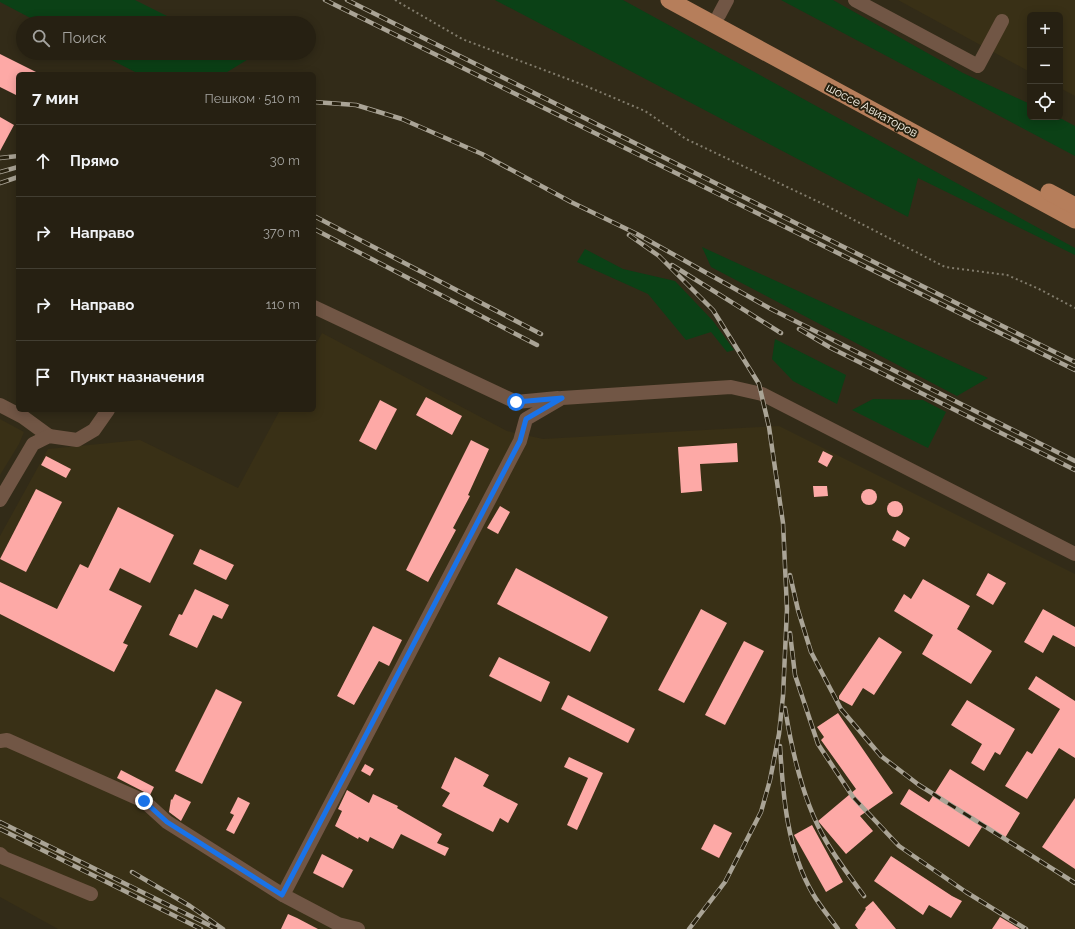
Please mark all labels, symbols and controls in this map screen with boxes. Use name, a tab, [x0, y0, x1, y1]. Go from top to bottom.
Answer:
map controls	[1027, 12, 1063, 120]
button: +	[1027, 12, 1063, 48]
search box	[16, 16, 316, 60]
icon: search	[30, 27, 52, 49]
text: Поиск	[62, 29, 107, 47]
button: −	[1027, 48, 1063, 84]
street label: шоссе Авиаторов	[824, 80, 920, 140]
button: locate	[1027, 84, 1063, 120]
text: 7 мин	[32, 88, 79, 108]
text: Пешком · 510 m	[205, 91, 300, 106]
icon: ahead	[32, 150, 54, 172]
text: Прямо	[70, 152, 119, 170]
text: 30 m	[270, 153, 300, 168]
icon: right	[32, 222, 54, 244]
text: Направо	[70, 224, 134, 242]
text: 370 m	[263, 225, 300, 240]
icon: right	[32, 294, 54, 316]
text: Направо	[70, 296, 134, 314]
text: 110 m	[266, 297, 300, 312]
icon: arrive	[32, 366, 54, 388]
text: Пункт назначения	[70, 368, 204, 386]
route start	[507, 393, 525, 411]
route end	[135, 792, 153, 810]

